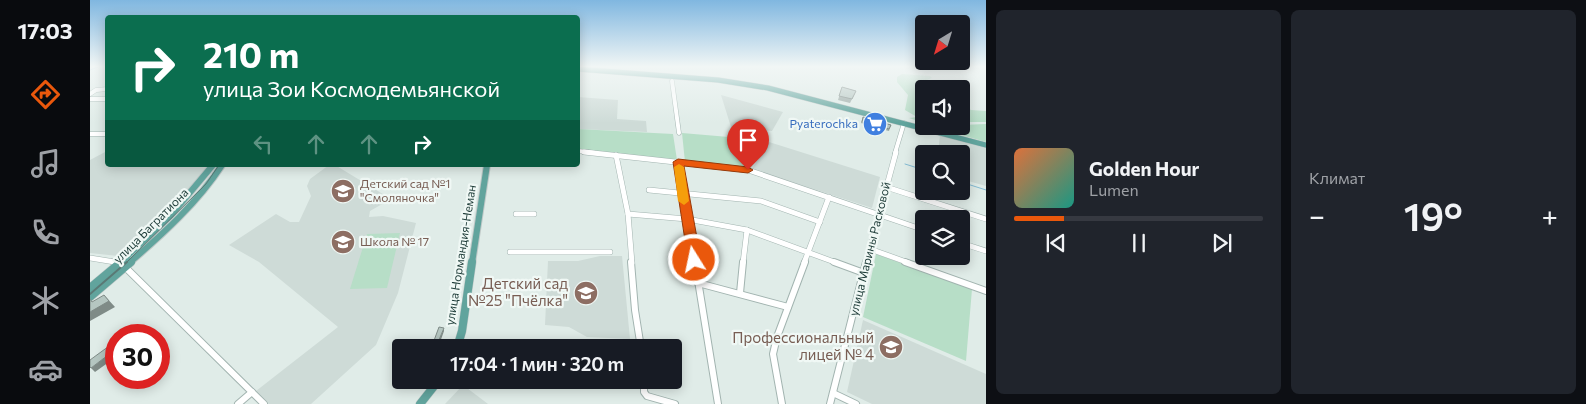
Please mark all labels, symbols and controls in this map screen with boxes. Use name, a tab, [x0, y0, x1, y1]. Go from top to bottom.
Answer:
north arrow	[915, 15, 970, 70]
map controls	[915, 15, 970, 265]
text: 17:03	[17, 17, 73, 44]
text: 210 m	[203, 32, 299, 75]
icon: right	[120, 35, 185, 100]
text: улица Зои Космодемьянской	[203, 75, 500, 102]
icon: directions	[28, 77, 63, 112]
button: sound	[915, 80, 970, 135]
supermarket icon: Pyaterochka	[862, 111, 888, 137]
place label: Pyaterochka	[790, 116, 858, 130]
pin	[727, 119, 769, 170]
icon: arrive	[734, 126, 762, 154]
icon: left	[249, 130, 277, 158]
icon: ahead	[302, 130, 330, 158]
icon: ahead	[355, 130, 383, 158]
icon: right	[408, 130, 436, 158]
button: search	[915, 145, 970, 200]
icon: music	[28, 146, 63, 181]
text: Golden Hour	[1089, 157, 1199, 180]
text: Климат	[1309, 168, 1365, 187]
place label: Детский сад №1 "Смоляночка"	[360, 176, 450, 204]
school or university icon: Детский сад №1 "Смоляночка"	[330, 178, 356, 204]
street label: улица Марины Расковой	[846, 180, 892, 317]
text: Lumen	[1089, 180, 1139, 199]
street label: улица Нормандия-Неман	[442, 184, 478, 326]
street label: улица Багратиона	[110, 185, 191, 266]
text: 19°	[1404, 192, 1463, 239]
text: −	[1309, 198, 1325, 232]
text: +	[1542, 198, 1558, 232]
button: layers	[915, 210, 970, 265]
icon: phone	[28, 215, 63, 250]
school or university icon: Школа № 17	[330, 229, 356, 255]
icon: previous	[1042, 229, 1070, 257]
icon: pause	[1125, 229, 1153, 257]
icon: next	[1208, 229, 1236, 257]
position arrow	[667, 233, 719, 285]
place label: Школа № 17	[360, 234, 429, 248]
place label: Детский сад №25 "Пчёлка"	[468, 274, 568, 309]
school or university icon: Детский сад №25 "Пчёлка"	[573, 280, 599, 306]
icon: climate	[28, 283, 63, 318]
speed limit sign: 30	[105, 324, 170, 389]
place label: Профессиональный лицей № 4	[732, 328, 874, 363]
school or university icon: Профессиональный лицей № 4	[878, 334, 904, 360]
icon: car	[28, 352, 63, 387]
text: 17:04 · 1 мин · 320 m	[450, 352, 624, 375]

